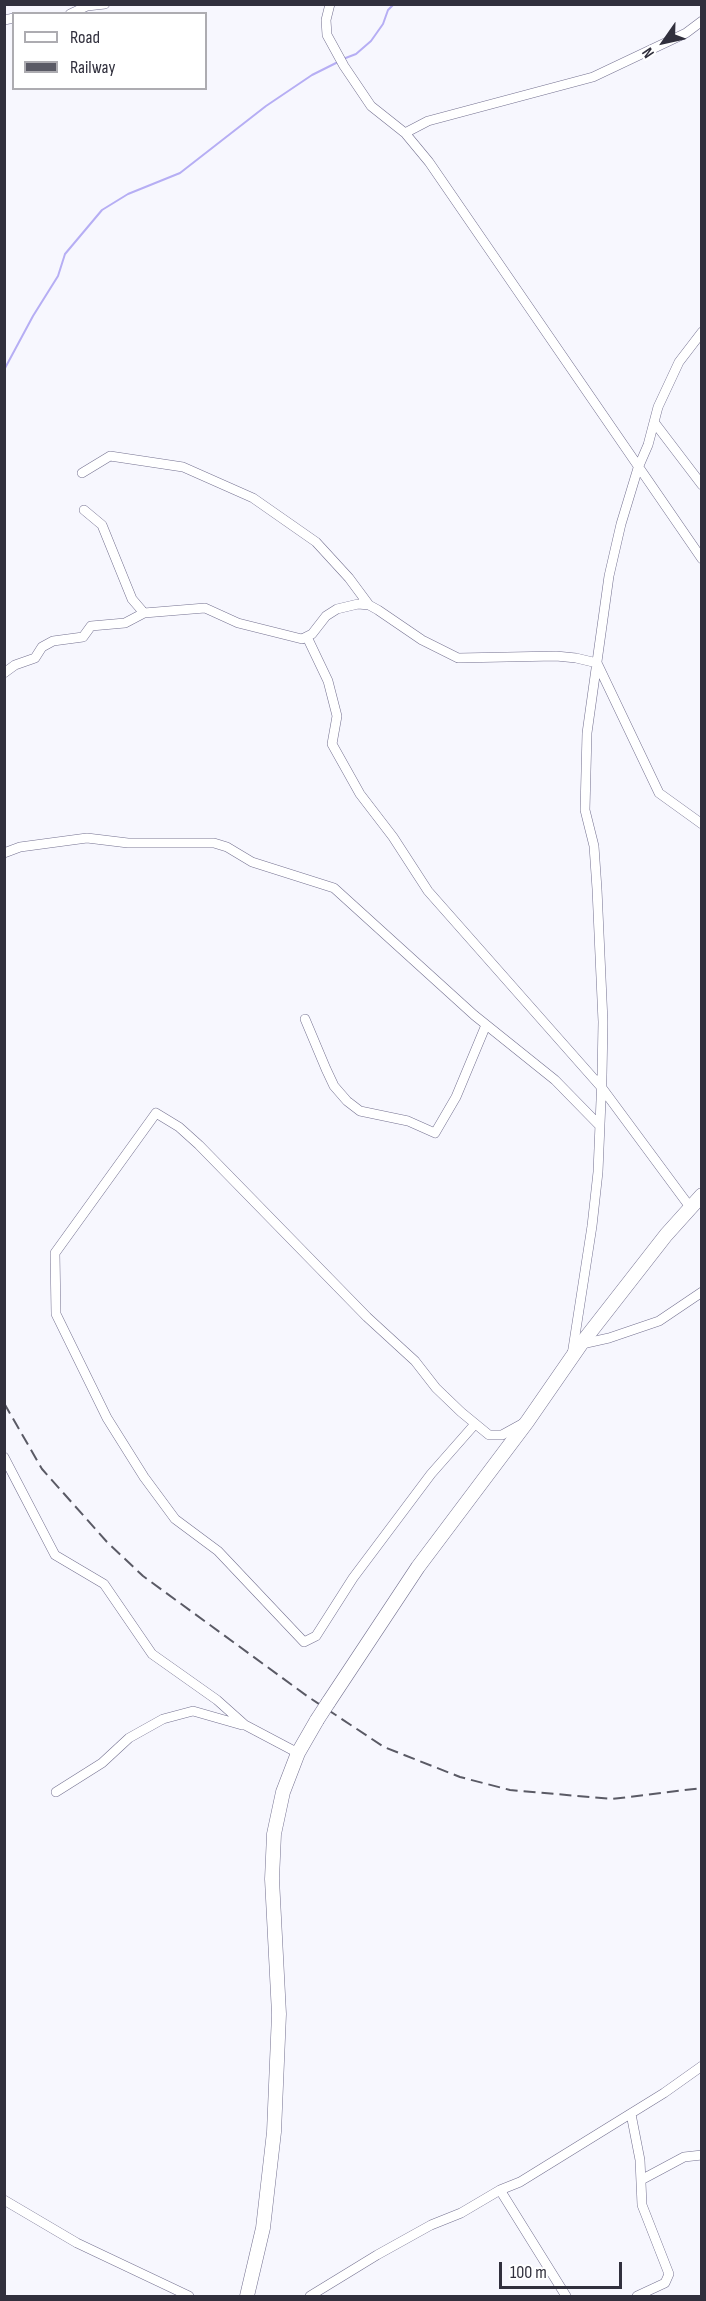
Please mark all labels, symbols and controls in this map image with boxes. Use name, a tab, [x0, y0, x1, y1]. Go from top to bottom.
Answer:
legend	[12, 12, 207, 90]
north arrow	[634, 12, 694, 72]
text: Road	[70, 27, 100, 48]
text: N	[638, 43, 659, 61]
text: Railway	[70, 57, 115, 78]
scale bar	[502, 2250, 625, 2288]
text: 100 m	[510, 2262, 547, 2283]

